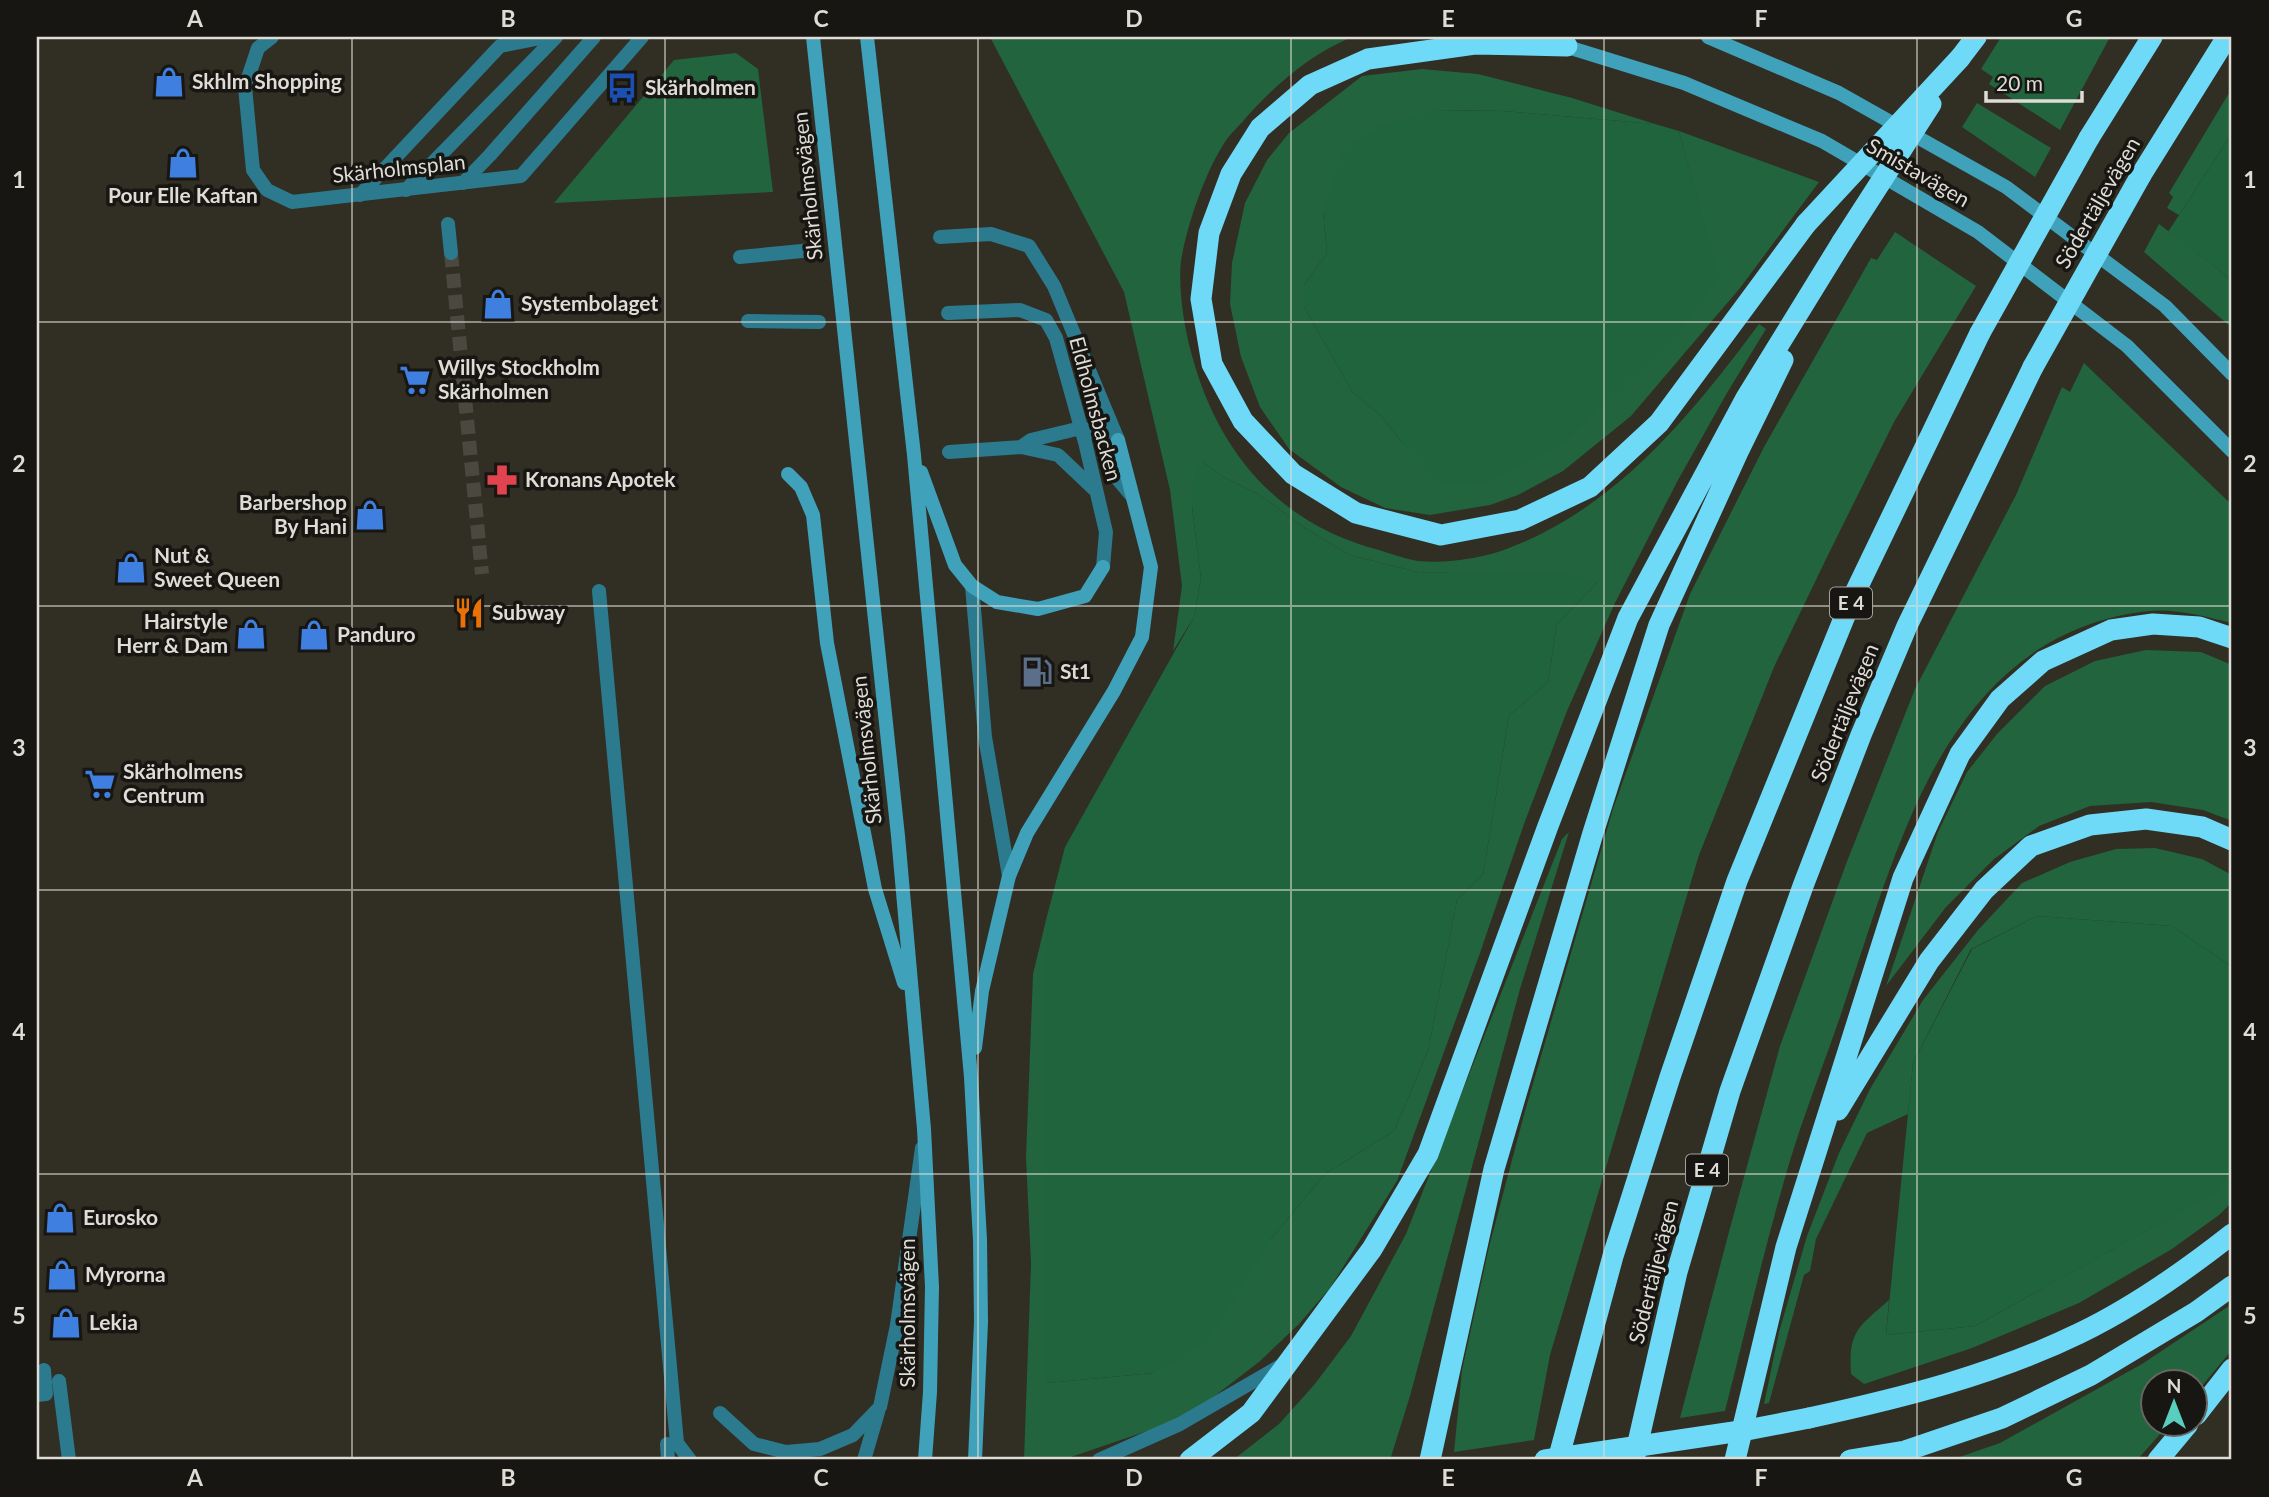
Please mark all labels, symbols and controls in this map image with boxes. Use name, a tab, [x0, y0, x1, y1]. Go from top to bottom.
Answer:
text: A	[186, 4, 204, 32]
text: B	[500, 4, 516, 32]
text: C	[813, 4, 829, 32]
text: D	[1125, 4, 1143, 32]
text: E	[1441, 4, 1455, 32]
text: F	[1754, 4, 1768, 32]
text: G	[2066, 4, 2082, 32]
scale bar	[1986, 60, 2082, 104]
shop icon: Skhlm Shopping	[152, 65, 186, 99]
place label: Skhlm Shopping	[192, 68, 342, 93]
text: 20 m	[1996, 70, 2043, 95]
bus stop icon: Skärholmen	[605, 71, 639, 105]
place label: Skärholmen	[645, 74, 756, 99]
street label: Skärholmsvägen	[786, 111, 827, 262]
street label: Smistavägen	[1863, 132, 1975, 211]
street label: Södertäljevägen	[2049, 132, 2144, 272]
shop icon: Pour Elle Kaftan	[166, 146, 200, 180]
street label: Skärholmsplan	[331, 148, 467, 187]
text: 1	[12, 165, 26, 193]
text: 1	[2243, 165, 2257, 193]
place label: Pour Elle Kaftan	[108, 182, 258, 207]
shop icon: Systembolaget	[481, 287, 515, 321]
place label: Systembolaget	[521, 290, 658, 315]
street label: Eldholmsbacken	[1065, 334, 1128, 484]
place label: Willys Stockholm Skärholmen	[438, 354, 600, 403]
supermarket icon: Willys Stockholm Skärholmen	[398, 363, 432, 397]
text: 2	[12, 449, 26, 477]
text: 2	[2243, 449, 2257, 477]
pharmacy icon: Kronans Apotek	[485, 463, 519, 497]
place label: Kronans Apotek	[525, 466, 676, 491]
place label: Barbershop By Hani	[239, 489, 347, 538]
shop icon: Barbershop By Hani	[353, 498, 387, 532]
place label: Nut & Sweet Queen	[154, 542, 280, 591]
shop icon: Nut & Sweet Queen	[114, 551, 148, 585]
road number: E 4	[1830, 588, 1872, 618]
restaurant icon: Subway	[452, 596, 486, 630]
place label: Subway	[492, 599, 566, 624]
place label: Hairstyle Herr & Dam	[116, 608, 228, 657]
shop icon: Hairstyle Herr & Dam	[234, 617, 268, 651]
shop icon: Panduro	[297, 618, 331, 652]
place label: Panduro	[337, 621, 416, 646]
street label: Södertäljevägen	[1804, 640, 1883, 785]
fuel station icon: St1	[1020, 655, 1054, 689]
place label: St1	[1060, 658, 1091, 683]
street label: Skärholmsvägen	[845, 675, 886, 826]
text: 3	[12, 733, 26, 761]
text: 3	[2243, 733, 2257, 761]
place label: Skärholmens Centrum	[123, 758, 243, 807]
supermarket icon: Skärholmens Centrum	[83, 767, 117, 801]
text: 4	[12, 1017, 26, 1045]
text: 4	[2243, 1017, 2257, 1045]
road number: E 4	[1686, 1154, 1728, 1186]
street label: Södertäljevägen	[1623, 1197, 1682, 1346]
shop icon: Eurosko	[43, 1201, 77, 1235]
place label: Eurosko	[83, 1204, 158, 1229]
street label: Skärholmsvägen	[894, 1238, 919, 1388]
shop icon: Myrorna	[45, 1258, 79, 1292]
place label: Myrorna	[85, 1261, 166, 1286]
text: 5	[12, 1301, 26, 1329]
text: 5	[2243, 1301, 2257, 1329]
shop icon: Lekia	[49, 1306, 83, 1340]
place label: Lekia	[89, 1309, 138, 1334]
north arrow	[2140, 1368, 2210, 1438]
text: N	[2167, 1374, 2181, 1397]
text: A	[186, 1463, 204, 1491]
text: B	[500, 1463, 516, 1491]
text: C	[813, 1463, 829, 1491]
text: D	[1125, 1463, 1143, 1491]
text: E	[1441, 1463, 1455, 1491]
text: F	[1754, 1463, 1768, 1491]
text: G	[2066, 1463, 2082, 1491]

